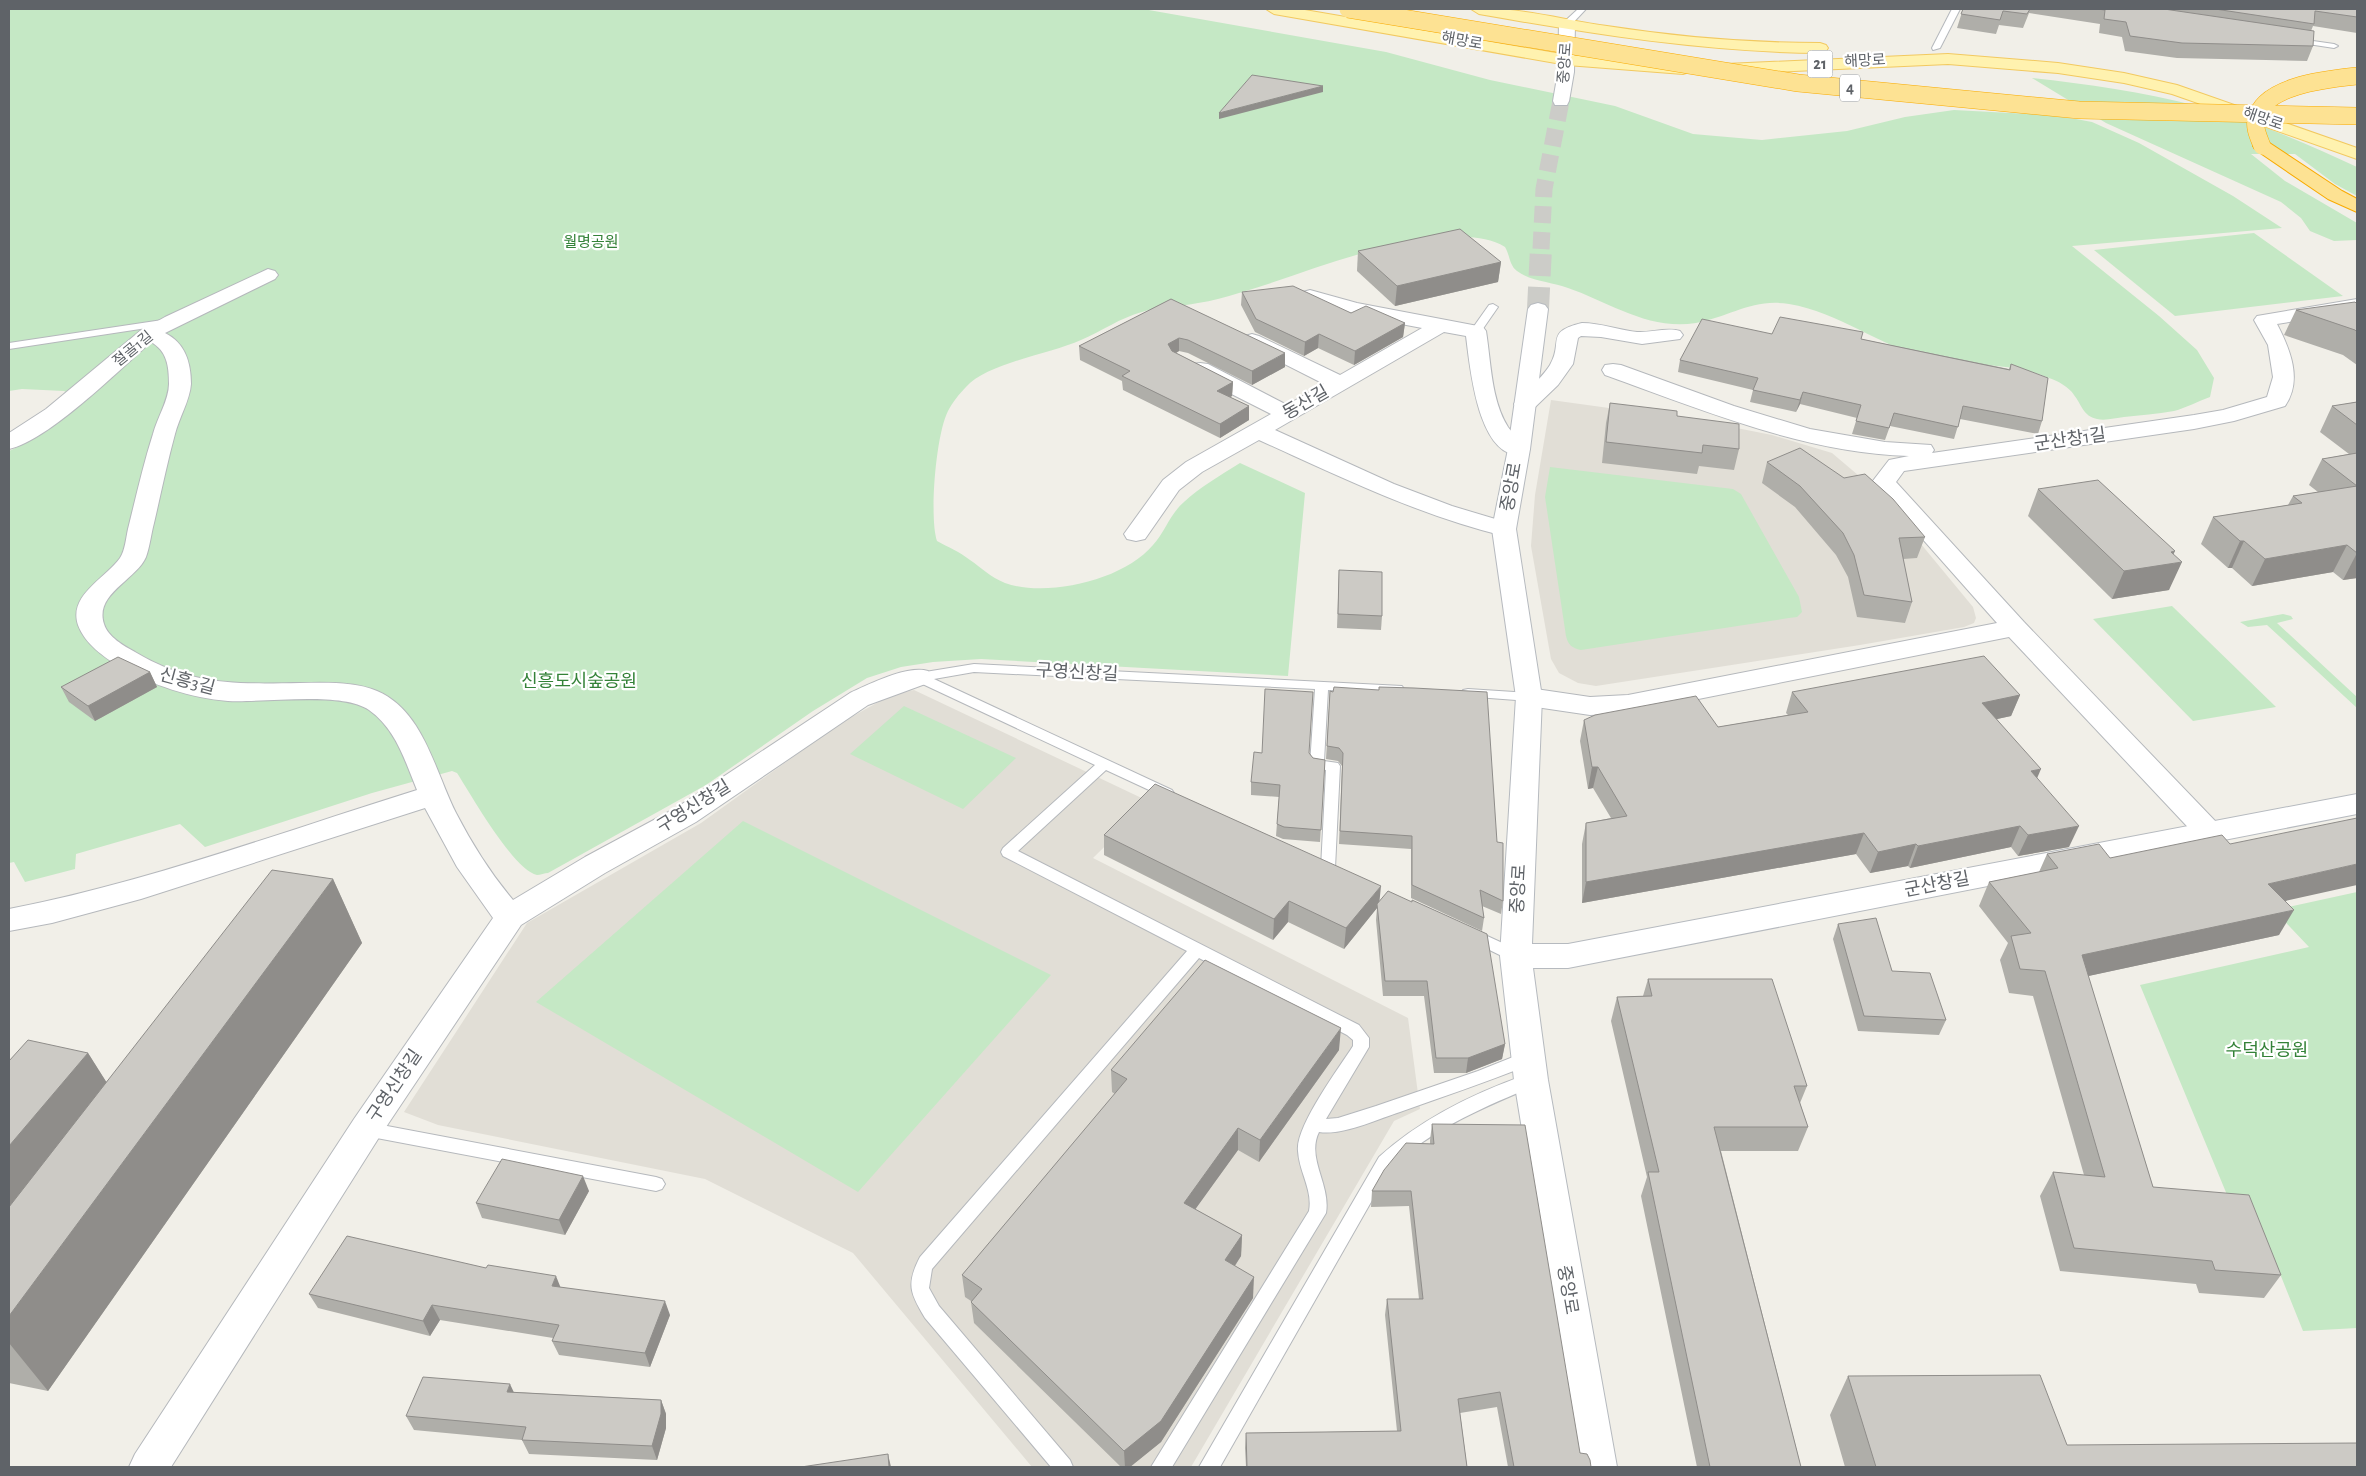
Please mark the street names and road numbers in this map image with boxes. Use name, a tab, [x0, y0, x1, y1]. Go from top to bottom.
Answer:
street label: 해망로	[1440, 29, 1484, 52]
street label: 중앙로	[1555, 42, 1574, 84]
road number: 21	[1808, 51, 1832, 78]
street label: 해망로	[1844, 51, 1886, 70]
road number: 4	[1840, 75, 1860, 102]
street label: 해망로	[2241, 104, 2285, 133]
street label: 절골1길	[110, 328, 156, 369]
street label: 동산길	[1279, 382, 1332, 423]
street label: 군산창1길	[2033, 425, 2107, 454]
street label: 중앙로	[1497, 461, 1525, 513]
street label: 구영신창길	[1035, 661, 1119, 684]
street label: 신흥3길	[157, 664, 217, 698]
street label: 구영신창길	[654, 777, 734, 837]
street label: 중앙로	[1507, 864, 1529, 914]
street label: 군산창길	[1903, 869, 1971, 900]
street label: 구영신창길	[364, 1046, 426, 1125]
street label: 중앙로	[1554, 1264, 1582, 1316]

